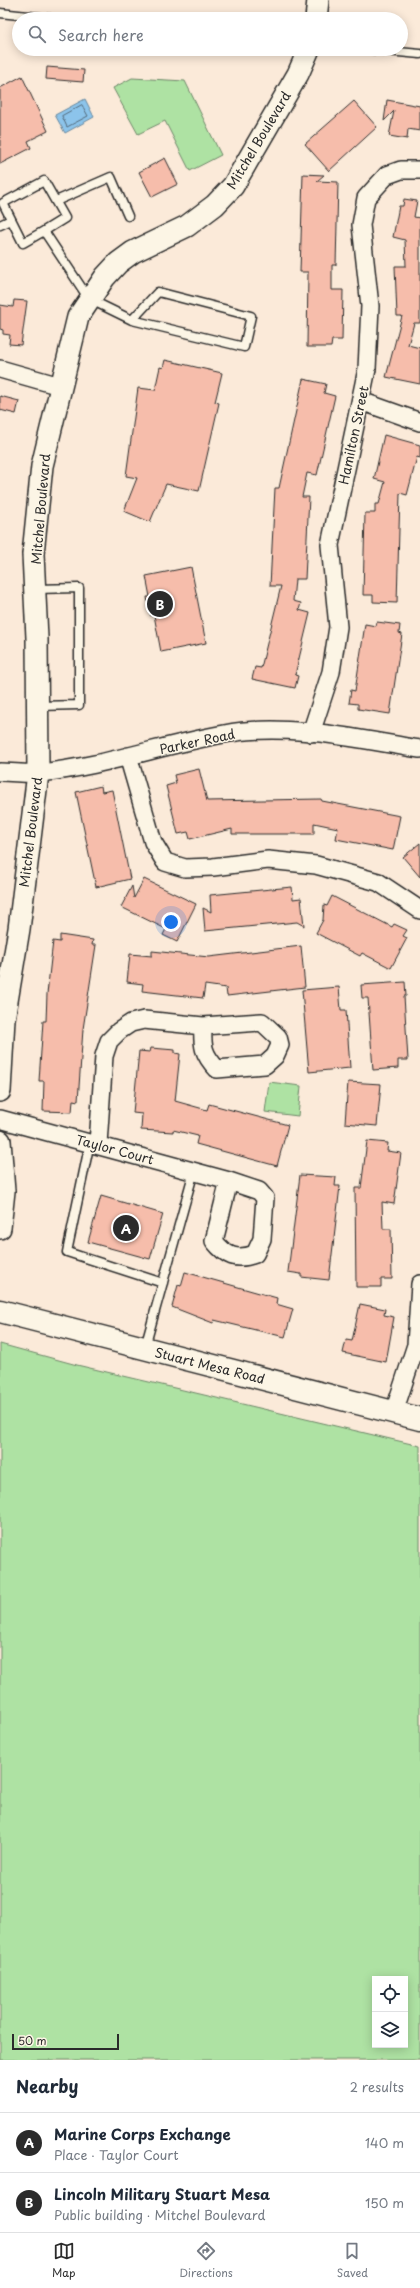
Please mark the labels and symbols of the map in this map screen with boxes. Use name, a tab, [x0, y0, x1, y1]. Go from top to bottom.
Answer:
street label: Mitchel Boulevard	[221, 88, 295, 192]
street label: Hamilton Street	[333, 384, 373, 486]
street label: Mitchel Boulevard	[26, 453, 54, 565]
pin: B	[147, 589, 173, 619]
street label: Parker Road	[158, 724, 237, 758]
street label: Mitchel Boulevard	[14, 776, 46, 888]
your location	[161, 912, 181, 932]
street label: Taylor Court	[74, 1130, 156, 1168]
pin: A	[113, 1213, 139, 1243]
street label: Stuart Mesa Road	[153, 1342, 267, 1388]
scale bar	[12, 2032, 119, 2051]

